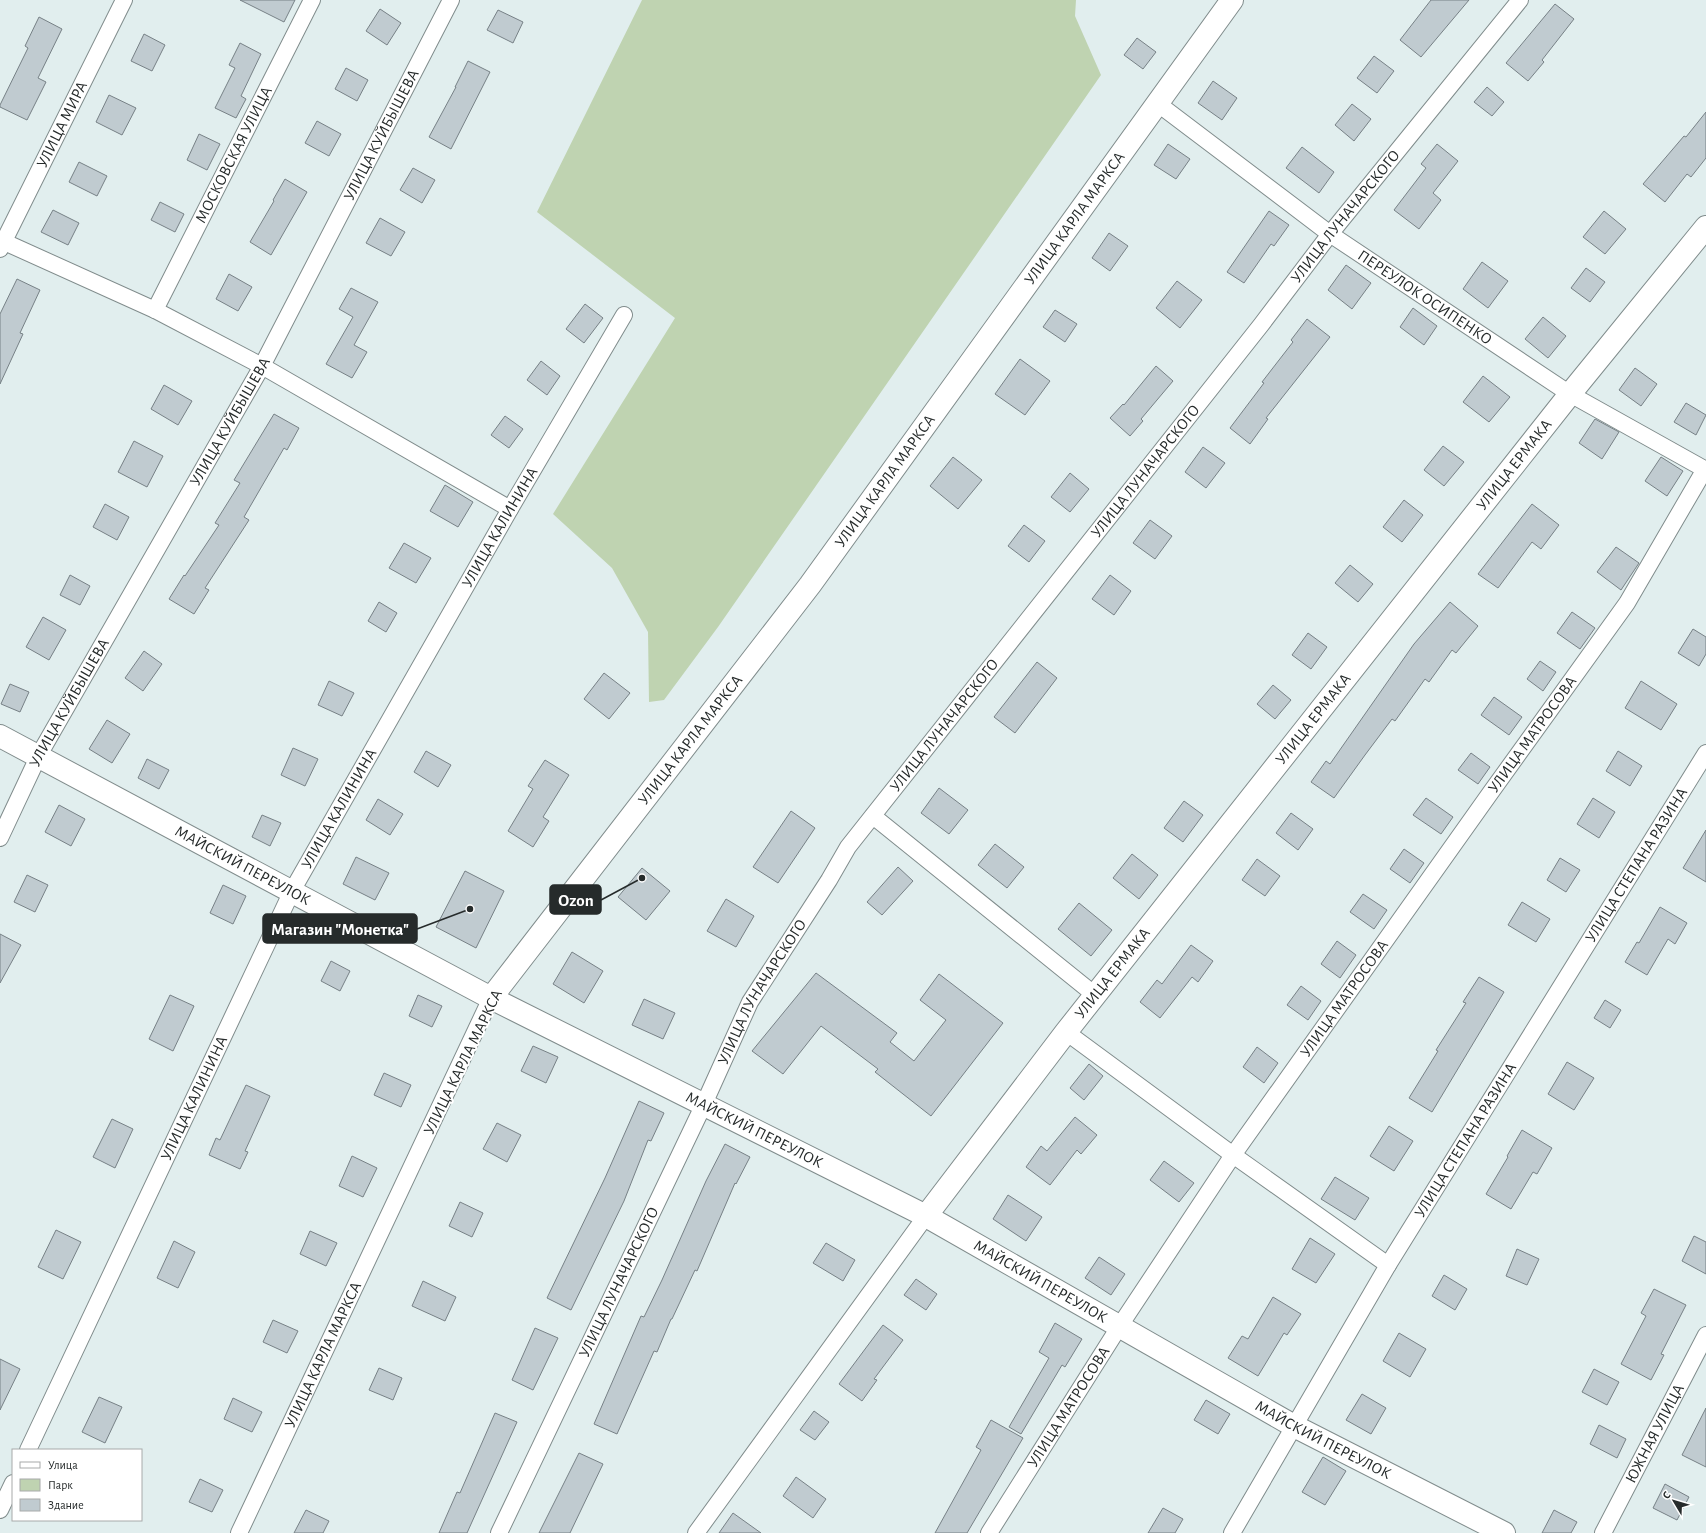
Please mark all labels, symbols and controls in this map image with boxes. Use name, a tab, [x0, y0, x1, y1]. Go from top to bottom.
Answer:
street label: УЛИЦА КУЙБЫШЕВА	[341, 66, 422, 203]
street label: УЛИЦА МИРА	[34, 78, 90, 170]
street label: МОСКОВСКАЯ УЛИЦА	[192, 83, 275, 226]
street label: УЛИЦА ЛУНАЧАРСКОГО	[1288, 147, 1403, 286]
street label: УЛИЦА КАРЛА МАРКСА	[1021, 149, 1128, 288]
street label: ПЕРЕУЛОК ОСИПЕНКО	[1355, 247, 1495, 348]
street label: УЛИЦА КУЙБЫШЕВА	[187, 354, 273, 489]
street label: УЛИЦА ЛУНАЧАРСКОГО	[1088, 402, 1203, 541]
street label: УЛИЦА КАРЛА МАРКСА	[832, 411, 938, 550]
street label: УЛИЦА ЕРМАКА	[1473, 416, 1555, 513]
street label: УЛИЦА КАЛИНИНА	[459, 464, 541, 590]
street label: УЛИЦА КУЙБЫШЕВА	[27, 635, 112, 769]
street label: УЛИЦА ЛУНАЧАРСКОГО	[887, 656, 1002, 795]
street label: УЛИЦА ЕРМАКА	[1273, 670, 1354, 767]
street label: УЛИЦА КАРЛА МАРКСА	[635, 672, 746, 808]
street label: УЛИЦА МАТРОСОВА	[1485, 673, 1580, 796]
street label: УЛИЦА КАЛИНИНА	[298, 745, 380, 872]
street label: УЛИЦА СТЕПАНА РАЗИНА	[1583, 784, 1691, 945]
street label: МАЙСКИЙ ПЕРЕУЛОК	[172, 823, 313, 908]
callout: Ozon	[550, 885, 601, 914]
text: Ozon	[558, 892, 594, 909]
callout: Магазин "Монетка"	[263, 914, 417, 943]
street label: УЛИЦА ЛУНАЧАРСКОГО	[715, 916, 809, 1067]
text: Магазин "Монетка"	[271, 921, 409, 938]
street label: УЛИЦА ЕРМАКА	[1072, 924, 1153, 1022]
street label: УЛИЦА МАТРОСОВА	[1297, 937, 1391, 1060]
street label: УЛИЦА КАРЛА МАРКСА	[421, 986, 505, 1137]
street label: УЛИЦА КАЛИНИНА	[158, 1033, 231, 1163]
street label: УЛИЦА СТЕПАНА РАЗИНА	[1412, 1060, 1520, 1220]
street label: МАЙСКИЙ ПЕРЕУЛОК	[683, 1089, 825, 1171]
street label: УЛИЦА ЛУНАЧАРСКОГО	[576, 1204, 662, 1360]
street label: МАЙСКИЙ ПЕРЕУЛОК	[971, 1237, 1110, 1326]
street label: УЛИЦА КАРЛА МАРКСА	[282, 1279, 364, 1430]
street label: УЛИЦА МАТРОСОВА	[1025, 1343, 1113, 1470]
street label: ЮЖНАЯ УЛИЦА	[1622, 1381, 1687, 1486]
street label: МАЙСКИЙ ПЕРЕУЛОК	[1252, 1398, 1394, 1482]
legend	[12, 1449, 142, 1521]
text: Улица	[48, 1459, 78, 1471]
text: Парк	[48, 1479, 73, 1491]
north arrow	[1654, 1481, 1694, 1521]
text: С	[1660, 1489, 1673, 1501]
text: Здание	[48, 1499, 84, 1511]

